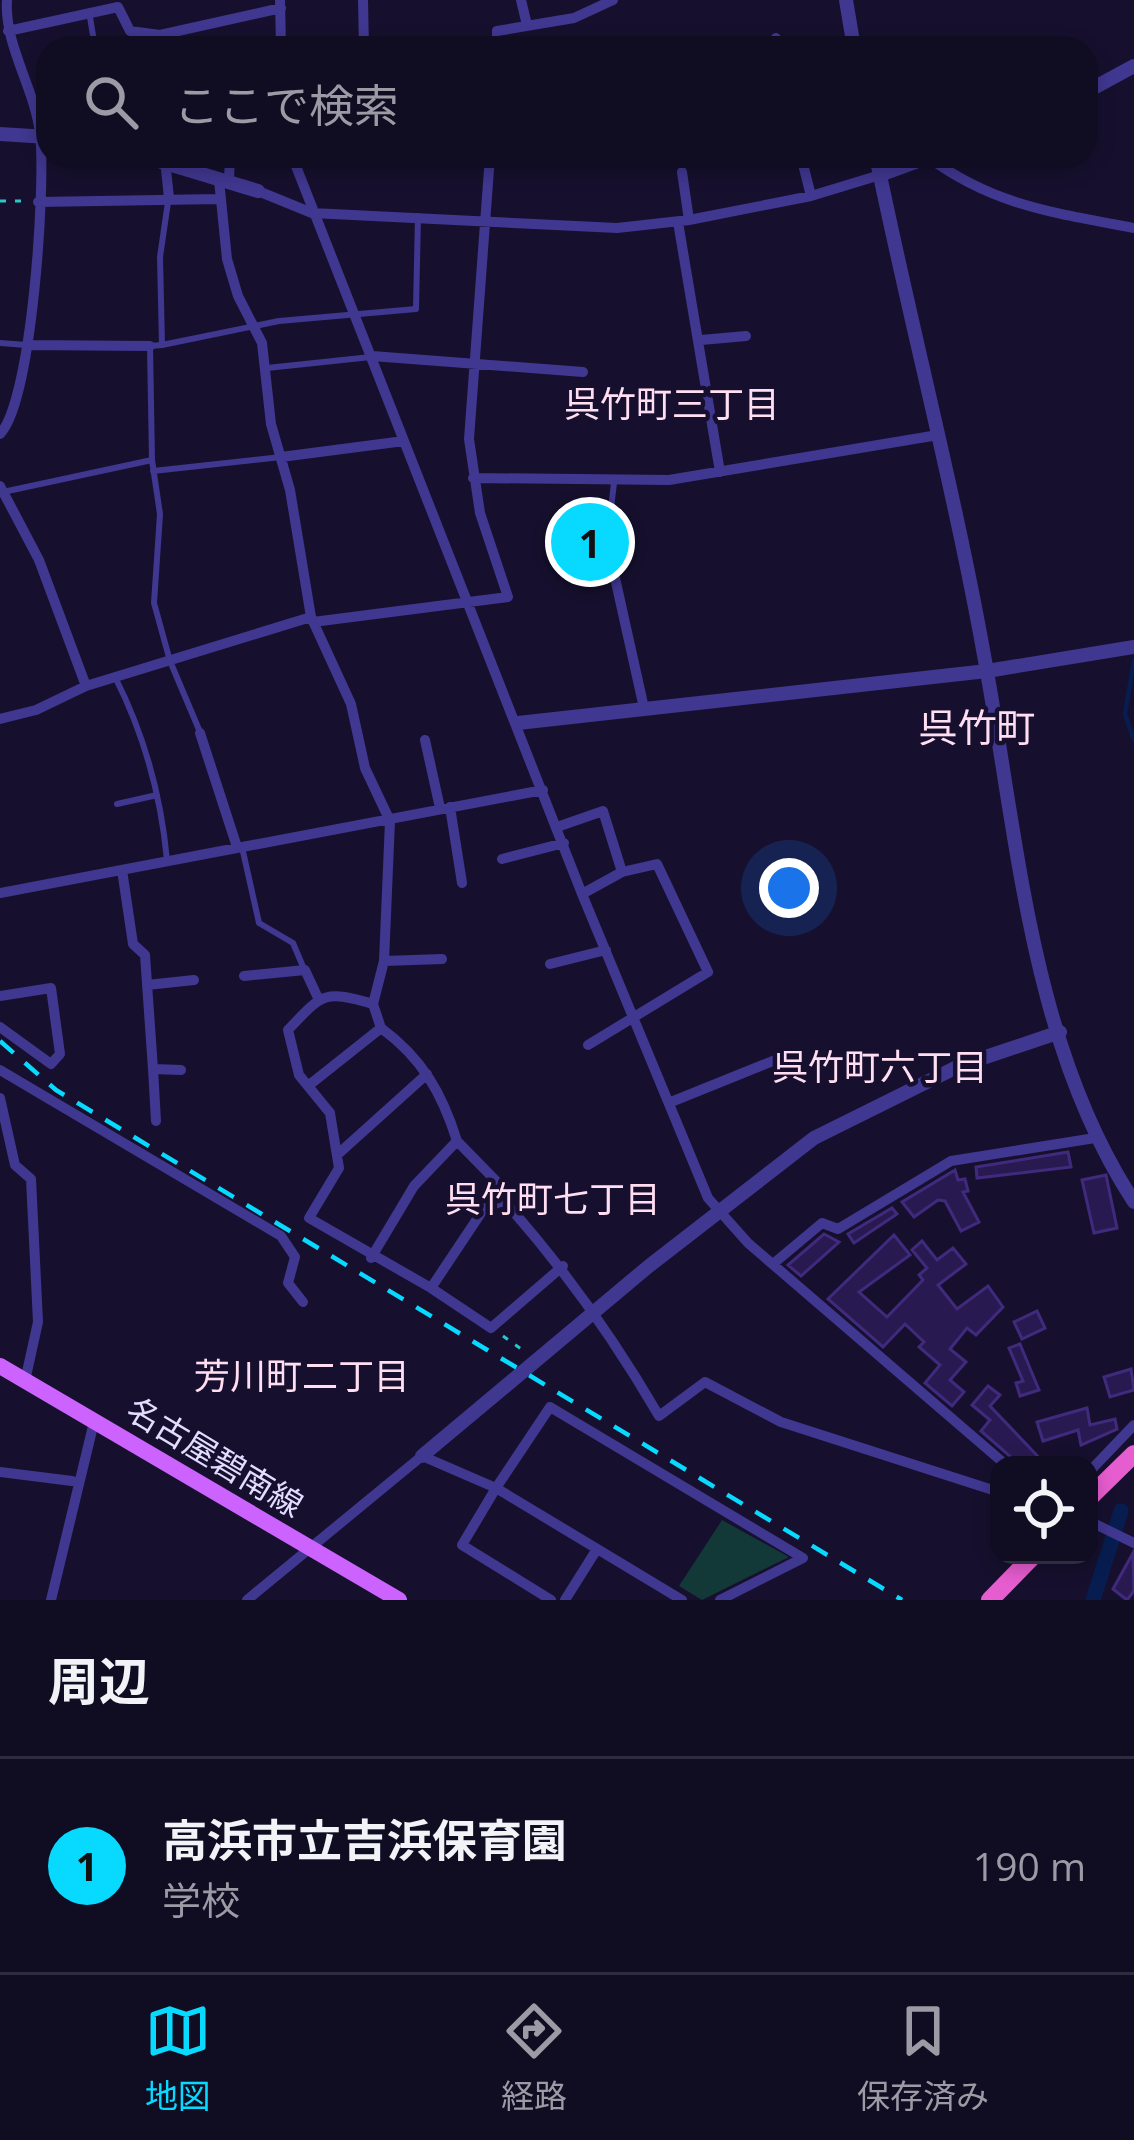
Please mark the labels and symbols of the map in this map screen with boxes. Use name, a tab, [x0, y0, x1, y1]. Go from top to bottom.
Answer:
district label: 呉竹町三丁目	[564, 379, 780, 428]
pin: 1	[551, 497, 629, 587]
district label: 呉竹町	[918, 700, 1036, 753]
your location	[759, 858, 819, 918]
district label: 呉竹町六丁目	[772, 1042, 988, 1091]
district label: 呉竹町七丁目	[445, 1174, 661, 1223]
district label: 芳川町二丁目	[194, 1351, 410, 1400]
street label: 名古屋碧南線	[119, 1386, 312, 1527]

